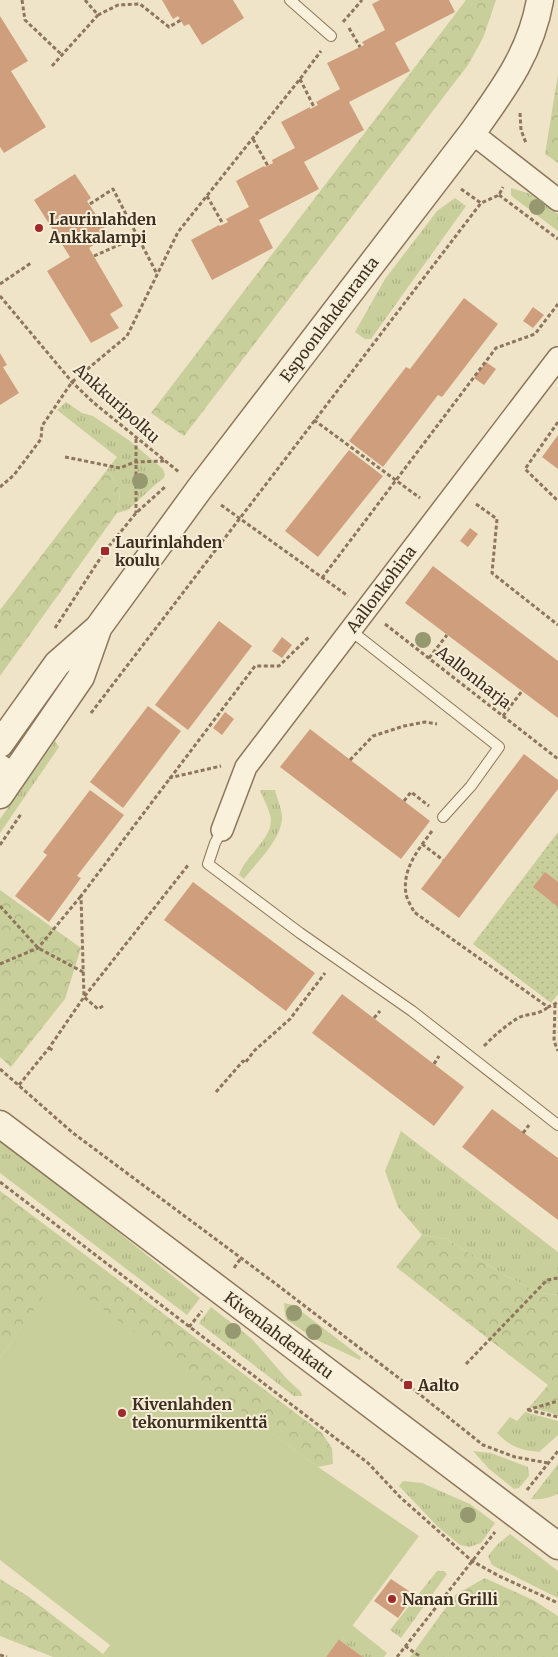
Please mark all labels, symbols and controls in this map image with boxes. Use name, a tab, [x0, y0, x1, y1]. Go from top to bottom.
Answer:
place label: Laurinlahden Ankkalampi	[48, 209, 157, 247]
marker: Laurinlahden Ankkalampi	[33, 222, 45, 234]
street label: Espoonlahdenranta	[275, 252, 383, 386]
street label: Ankkuripolku	[69, 358, 164, 447]
place label: Laurinlahden koulu	[115, 532, 223, 570]
street label: Aallonkohina	[341, 541, 420, 637]
marker: Laurinlahden koulu	[99, 545, 111, 557]
street label: Aallonharja	[432, 641, 516, 713]
street label: Kivenlahdenkatu	[220, 1287, 338, 1383]
place label: Aalto	[417, 1375, 460, 1395]
marker: Aalto	[402, 1379, 414, 1391]
place label: Kivenlahden tekonurmikenttä	[132, 1394, 267, 1432]
marker: Kivenlahden tekonurmikenttä	[116, 1407, 128, 1419]
place label: Nanan Grilli	[402, 1589, 498, 1609]
marker: Nanan Grilli	[386, 1593, 398, 1605]

